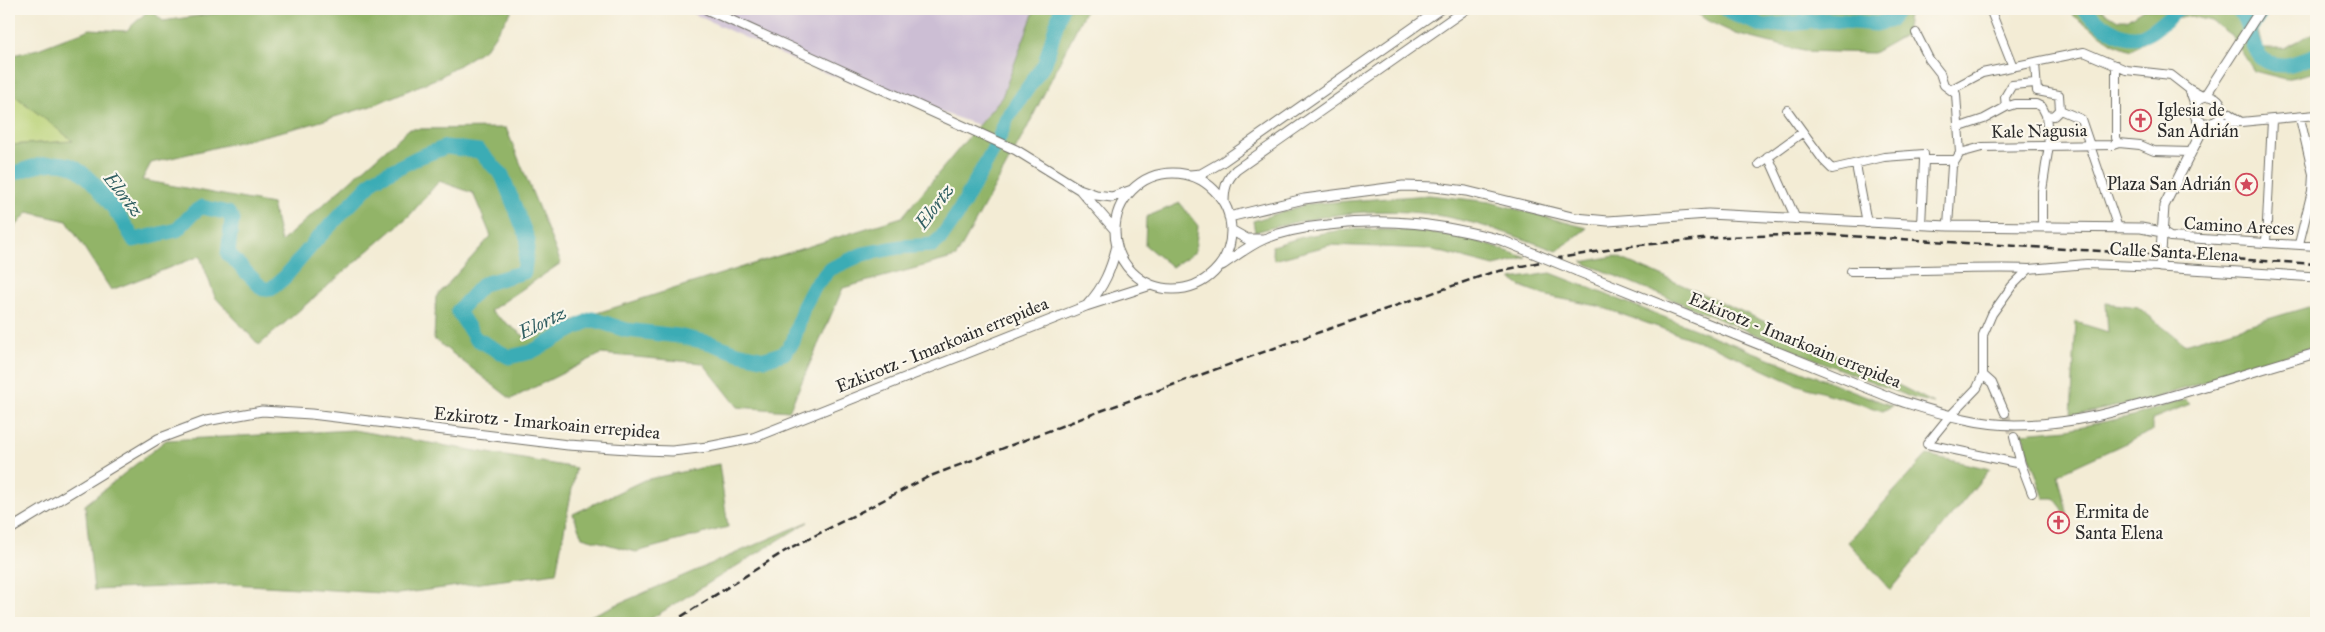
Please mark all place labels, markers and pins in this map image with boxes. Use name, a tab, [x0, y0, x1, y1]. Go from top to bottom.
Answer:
place label: Iglesia de San Adrián	[2157, 99, 2239, 142]
church icon: Iglesia de San Adrián	[2129, 108, 2153, 132]
place icon: Plaza San Adrián	[2235, 172, 2259, 196]
place label: Plaza San Adrián	[2107, 173, 2231, 195]
place label: Ermita de Santa Elena	[2075, 501, 2163, 544]
church icon: Ermita de Santa Elena	[2047, 510, 2071, 534]

